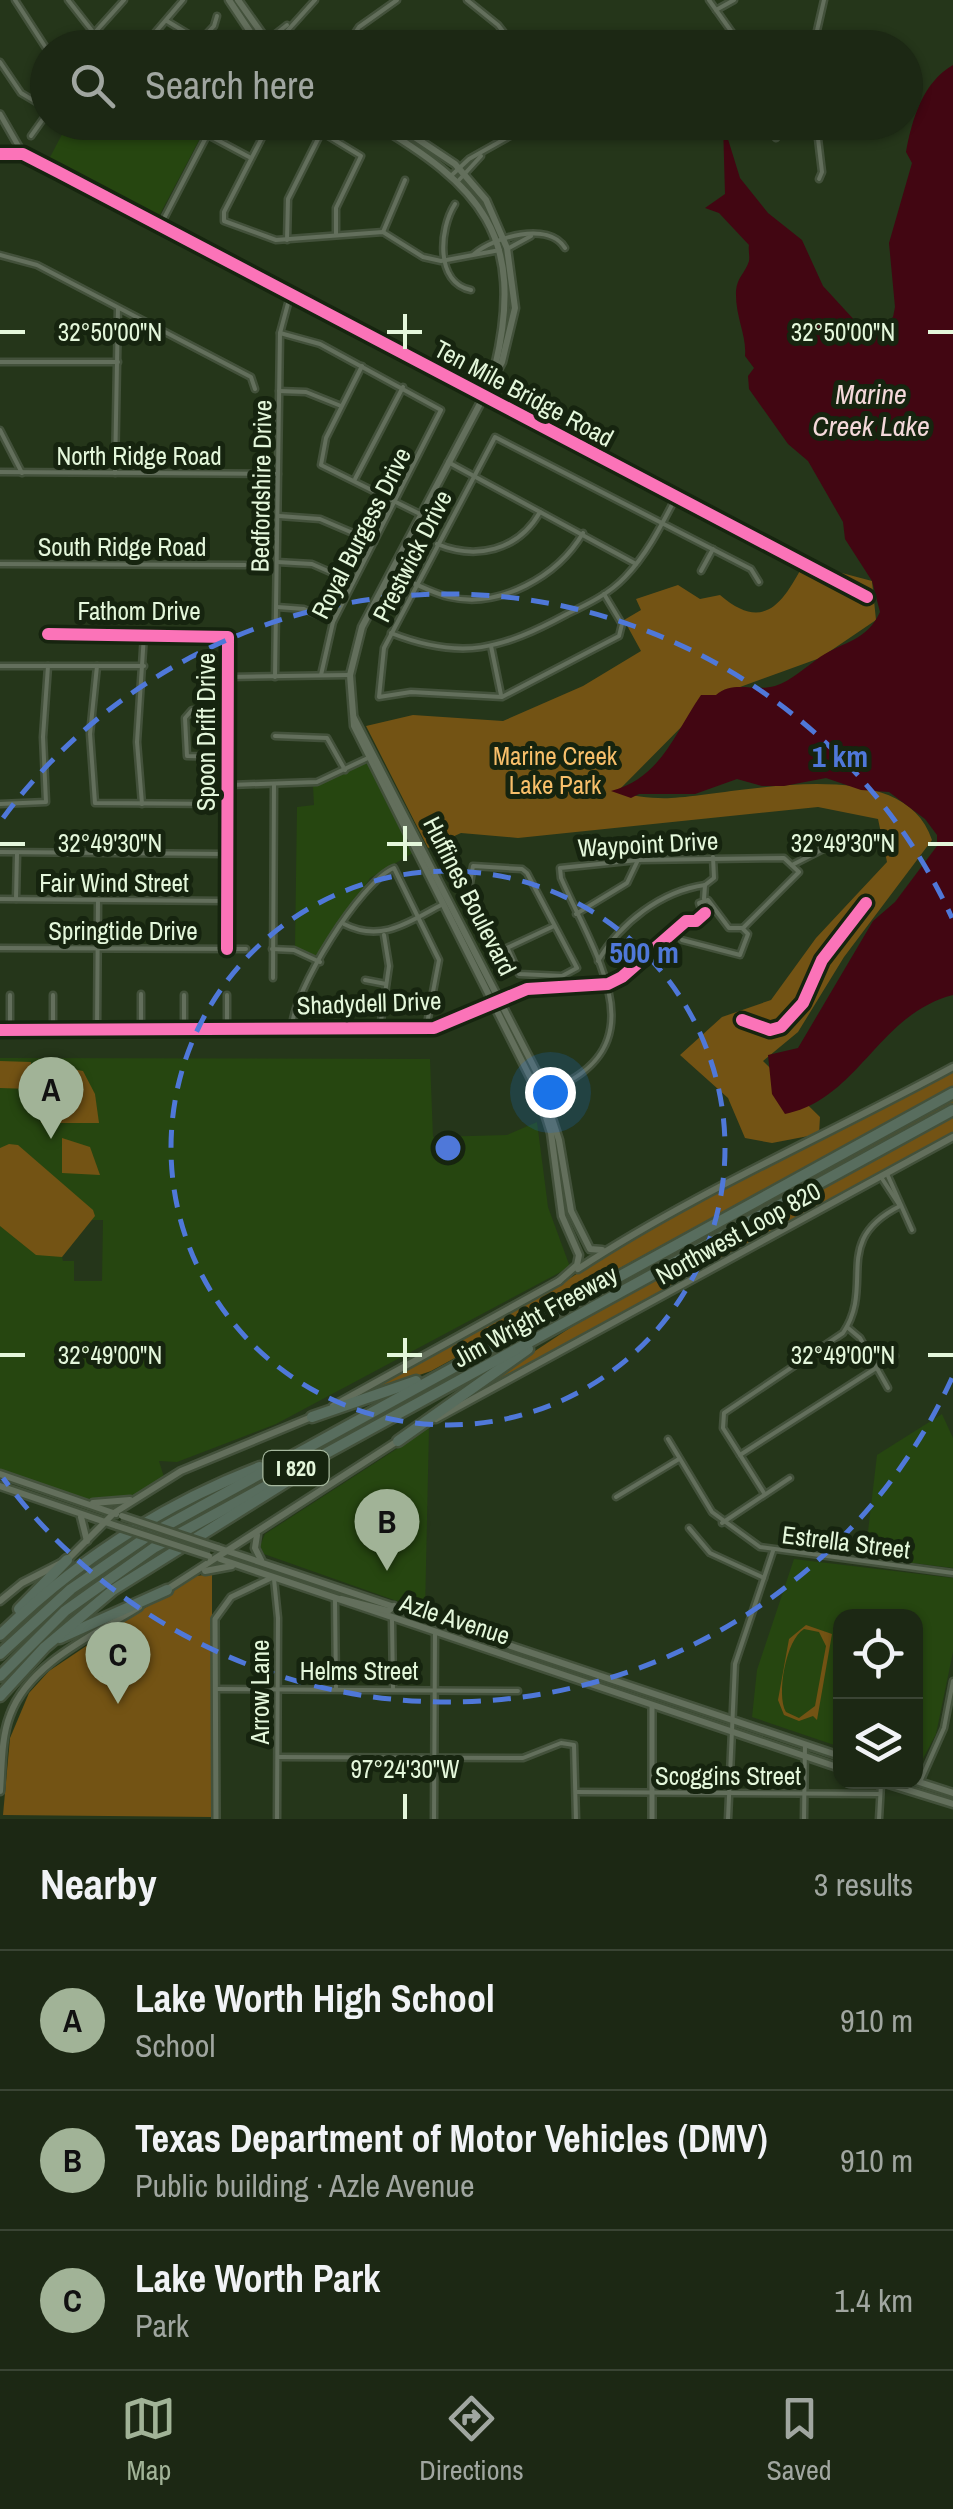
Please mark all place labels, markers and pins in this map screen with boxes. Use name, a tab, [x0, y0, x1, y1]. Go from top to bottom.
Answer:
pin: A	[18, 1056, 84, 1139]
centre of rings	[430, 1130, 466, 1166]
pin: B	[354, 1488, 420, 1571]
pin: C	[86, 1622, 150, 1704]

